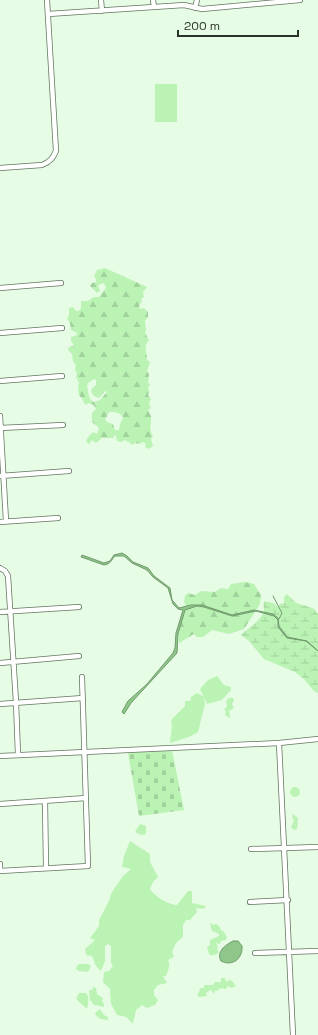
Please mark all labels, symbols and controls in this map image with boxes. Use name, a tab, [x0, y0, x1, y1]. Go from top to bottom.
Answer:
scale bar	[178, 12, 298, 38]
text: 200 m	[184, 18, 220, 34]

